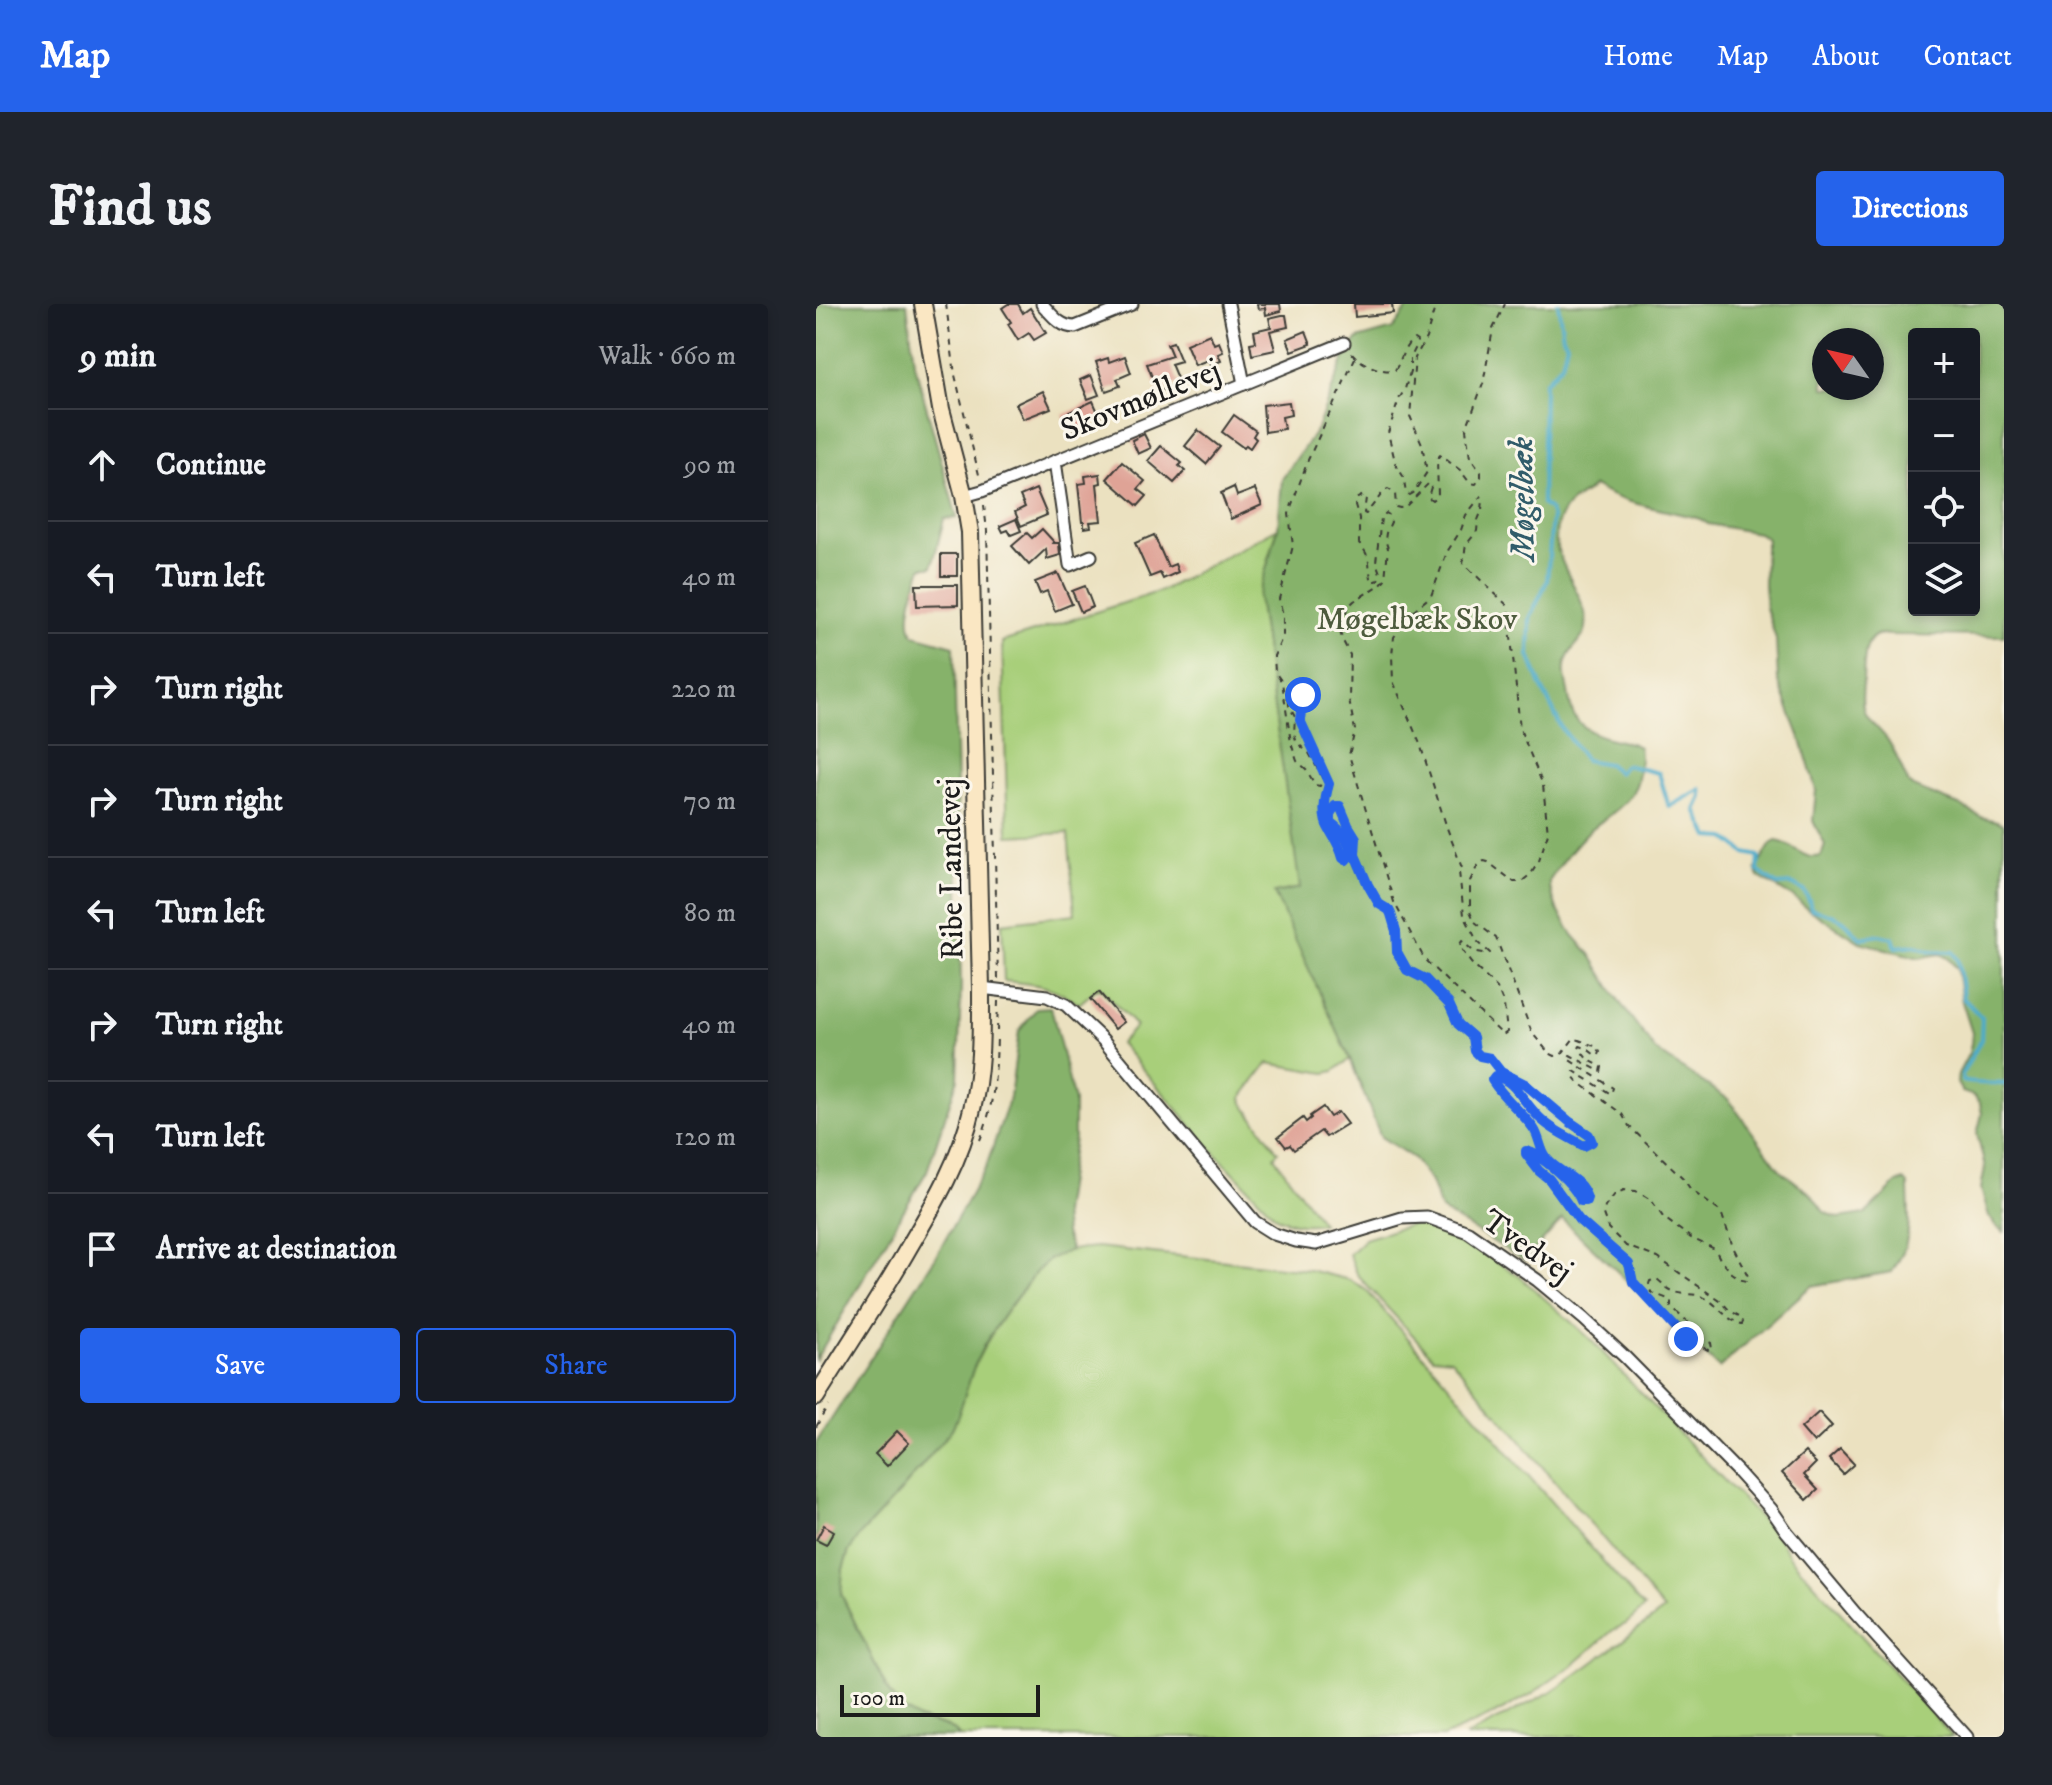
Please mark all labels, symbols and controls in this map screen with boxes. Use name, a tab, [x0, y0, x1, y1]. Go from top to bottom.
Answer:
text: Map	[40, 32, 110, 80]
text: Home	[1604, 39, 1673, 74]
text: Map	[1717, 39, 1768, 74]
text: About	[1812, 39, 1879, 74]
text: Contact	[1923, 39, 2012, 74]
button: Directions	[1816, 171, 2004, 246]
text: Find us	[48, 173, 212, 243]
north arrow	[1812, 328, 1884, 400]
map controls	[1908, 328, 1980, 616]
button: +	[1908, 328, 1980, 400]
text: 9 min	[80, 335, 156, 377]
text: Walk · 660 m	[598, 340, 736, 373]
street label: Skovmøllevej	[1055, 351, 1226, 451]
button: −	[1908, 400, 1980, 472]
water label: Møgelbæk	[1501, 436, 1545, 563]
icon: ahead	[80, 443, 124, 487]
text: Continue	[156, 447, 266, 484]
text: 90 m	[684, 449, 736, 482]
button: locate	[1908, 472, 1980, 544]
button: layers	[1908, 544, 1980, 616]
icon: left	[80, 555, 124, 599]
text: Turn left	[156, 559, 265, 596]
text: 40 m	[682, 561, 736, 594]
park label: Møgelbæk Skov	[1317, 600, 1518, 640]
icon: right	[80, 667, 124, 711]
text: Turn right	[156, 671, 283, 708]
text: 220 m	[671, 673, 736, 706]
route start	[1285, 677, 1321, 713]
street label: Ribe Landevej	[930, 778, 974, 960]
icon: right	[80, 779, 124, 823]
text: Turn right	[156, 783, 283, 820]
text: 70 m	[683, 785, 736, 818]
icon: left	[80, 891, 124, 935]
text: Turn left	[156, 895, 265, 932]
text: 80 m	[684, 897, 736, 930]
icon: right	[80, 1003, 124, 1047]
text: Turn right	[156, 1007, 283, 1044]
text: 40 m	[682, 1009, 736, 1042]
icon: left	[80, 1115, 124, 1159]
text: Turn left	[156, 1119, 265, 1156]
text: 120 m	[675, 1121, 736, 1154]
street label: Tvedvej	[1474, 1201, 1580, 1292]
icon: arrive	[80, 1227, 124, 1271]
text: Arrive at destination	[156, 1231, 397, 1268]
route end	[1668, 1321, 1704, 1357]
button: Save	[80, 1328, 400, 1403]
button: Share	[416, 1328, 736, 1403]
scale bar	[840, 1681, 1040, 1717]
text: 100 m	[852, 1685, 905, 1712]

